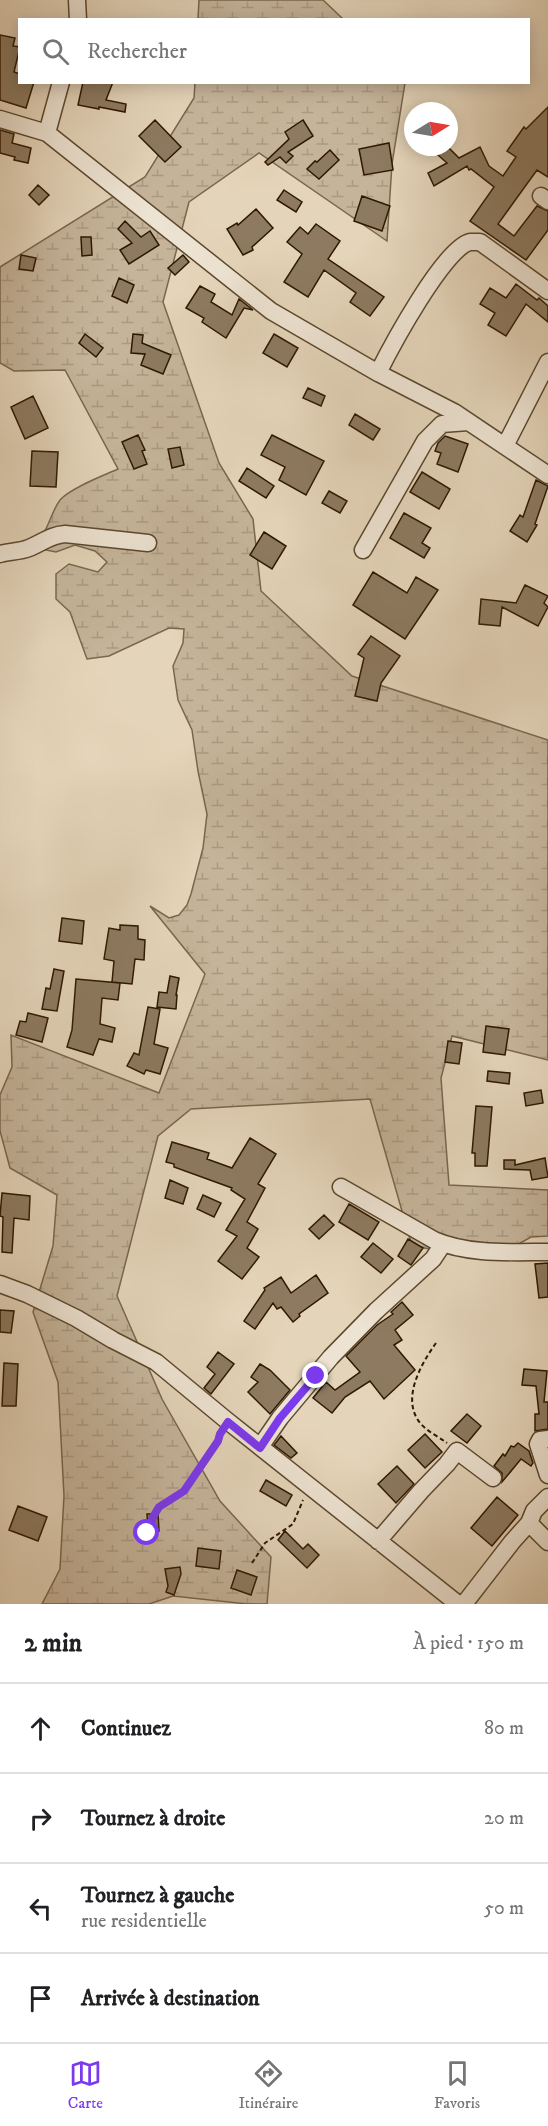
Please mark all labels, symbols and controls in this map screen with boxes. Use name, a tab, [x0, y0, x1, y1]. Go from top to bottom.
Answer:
search box	[18, 18, 530, 84]
icon: search	[39, 35, 72, 68]
text: Rechercher	[87, 38, 187, 65]
north arrow	[404, 102, 458, 156]
route end	[302, 1362, 328, 1388]
route start	[133, 1519, 159, 1545]
text: 2 min	[24, 1627, 82, 1660]
text: À pied · 150 m	[413, 1631, 524, 1656]
icon: ahead	[24, 1712, 57, 1745]
text: Continuez	[81, 1715, 171, 1742]
text: 80 m	[484, 1716, 524, 1741]
icon: right	[24, 1802, 57, 1835]
text: Tournez à droite	[81, 1805, 225, 1832]
text: 20 m	[484, 1806, 524, 1831]
text: Tournez à gauche	[81, 1882, 234, 1909]
icon: left	[24, 1892, 57, 1925]
text: 50 m	[484, 1896, 524, 1921]
text: rue residentielle	[81, 1909, 207, 1934]
icon: arrive	[24, 1982, 57, 2015]
text: Arrivée à destination	[81, 1985, 260, 2012]
tab: Carte	[68, 2057, 103, 2113]
tab: Itinéraire	[238, 2057, 298, 2113]
tab: Favoris	[434, 2057, 480, 2113]

